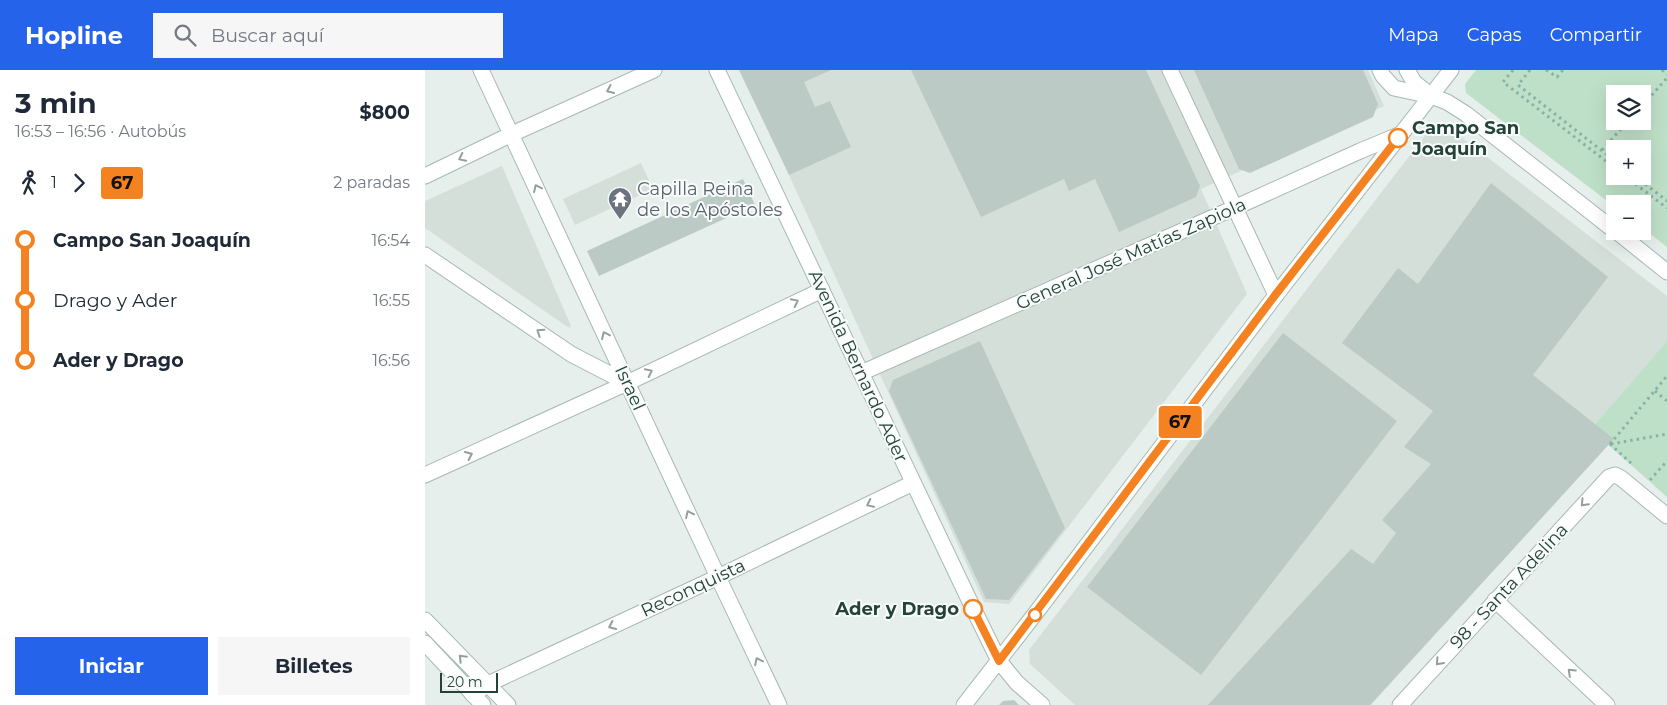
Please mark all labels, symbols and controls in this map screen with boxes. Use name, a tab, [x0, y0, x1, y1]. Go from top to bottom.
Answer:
search box	[153, 13, 503, 58]
text: Hopline	[25, 21, 123, 50]
icon: search	[171, 21, 199, 49]
text: Buscar aquí	[211, 24, 324, 47]
text: Mapa	[1388, 24, 1439, 46]
text: Capas	[1467, 24, 1522, 46]
text: Compartir	[1550, 24, 1642, 46]
one-way arrow	[606, 84, 615, 94]
map controls	[1606, 85, 1651, 240]
button: layers	[1606, 85, 1651, 130]
text: 3 min	[15, 86, 97, 120]
text: $800	[360, 101, 410, 124]
place label: Campo San Joaquín	[1411, 117, 1519, 160]
text: 16:53 – 16:56 · Autobús	[15, 122, 186, 141]
marker: Campo San Joaquín	[1388, 128, 1408, 148]
button: +	[1606, 140, 1651, 185]
one-way arrow	[458, 152, 467, 162]
icon: walk	[15, 169, 43, 197]
icon: forward	[65, 169, 93, 197]
text: 67	[111, 172, 133, 194]
text: 1	[51, 173, 57, 192]
text: 2 paradas	[333, 173, 410, 192]
place label: Capilla Reina de los Apóstoles	[637, 178, 783, 221]
one-way arrow	[532, 184, 543, 193]
temple icon: Capilla Reina de los Apóstoles	[607, 186, 633, 220]
street label: General José Matías Zapiola	[1013, 193, 1249, 315]
button: −	[1606, 195, 1651, 240]
text: Campo San Joaquín	[53, 229, 251, 252]
text: 16:54	[371, 231, 410, 250]
street label: Avenida Bernardo Ader	[804, 266, 912, 466]
text: Drago y Ader	[53, 289, 177, 312]
text: 16:55	[373, 291, 410, 310]
one-way arrow	[790, 299, 799, 309]
one-way arrow	[536, 329, 545, 339]
one-way arrow	[601, 331, 612, 340]
text: Ader y Drago	[53, 349, 184, 372]
text: 16:56	[372, 351, 410, 370]
street label: Israel	[610, 362, 650, 414]
one-way arrow	[644, 368, 653, 379]
line badge: 67	[1157, 406, 1203, 438]
text: 67	[1169, 411, 1191, 433]
one-way arrow	[464, 450, 473, 461]
one-way arrow	[866, 498, 875, 508]
one-way arrow	[1581, 498, 1590, 507]
one-way arrow	[684, 510, 695, 519]
street label: 98 - Santa Adelina	[1445, 519, 1573, 653]
street label: Reconquista	[637, 554, 749, 622]
place label: Ader y Drago	[834, 598, 959, 620]
marker: Ader y Drago	[963, 599, 983, 619]
unlabelled marker	[1028, 608, 1042, 622]
one-way arrow	[608, 620, 617, 631]
button: Iniciar	[15, 637, 208, 695]
button: Billetes	[218, 637, 410, 695]
one-way arrow	[459, 654, 468, 663]
one-way arrow	[1436, 656, 1445, 665]
one-way arrow	[754, 657, 764, 666]
one-way arrow	[1568, 669, 1577, 678]
scale bar	[440, 670, 497, 693]
text: 20 m	[447, 673, 483, 691]

